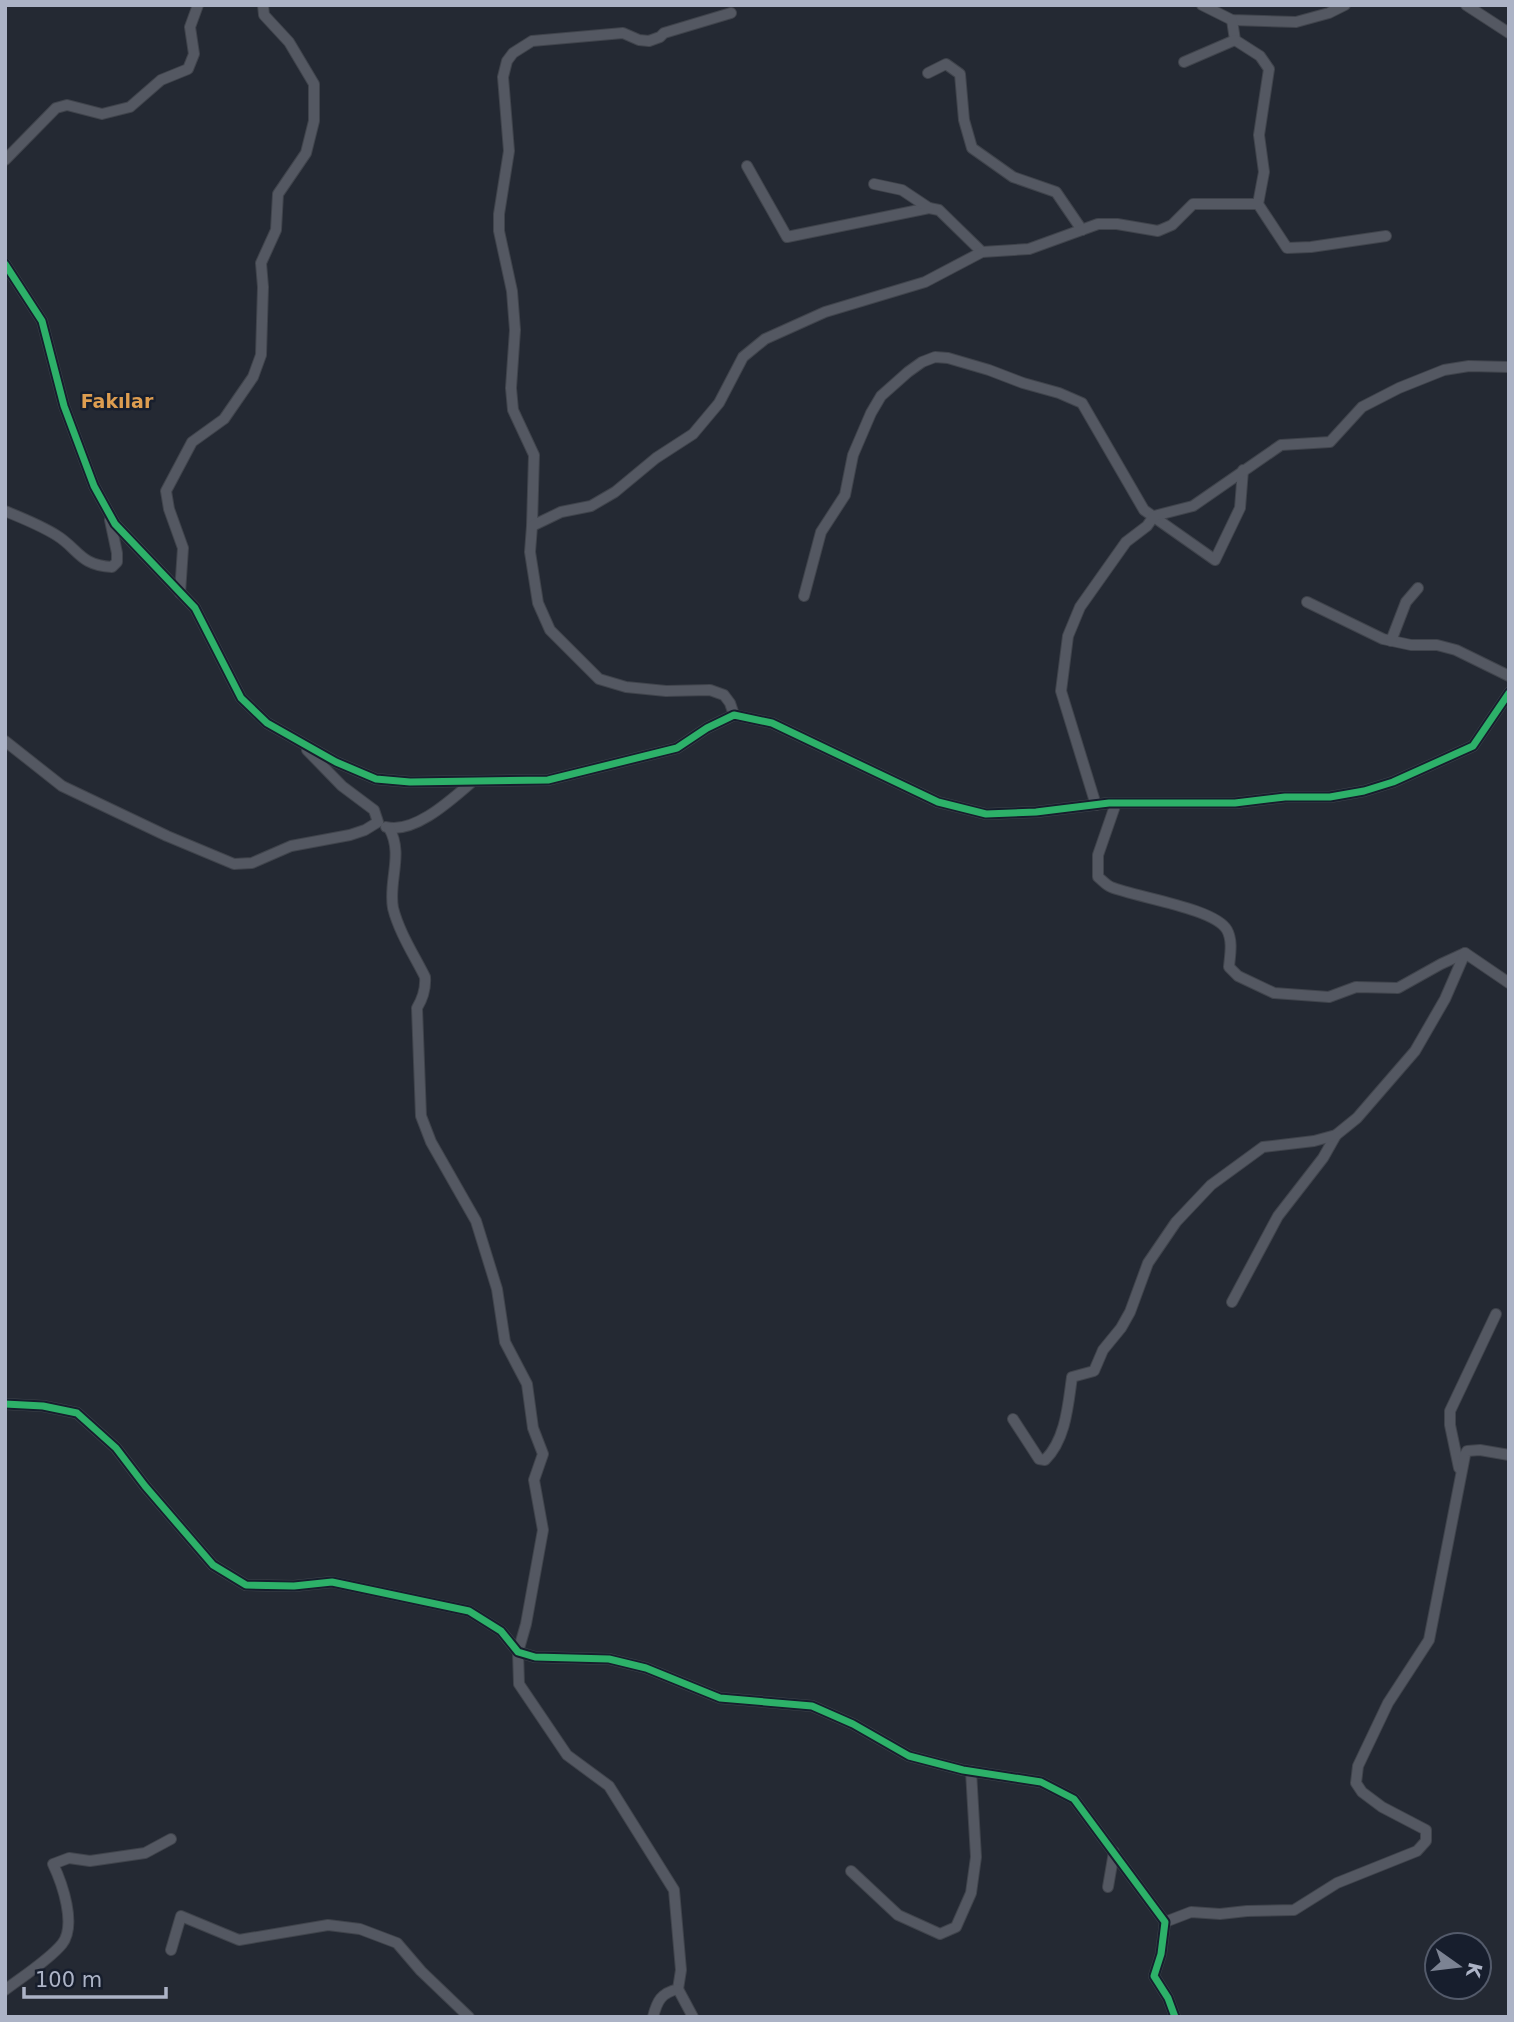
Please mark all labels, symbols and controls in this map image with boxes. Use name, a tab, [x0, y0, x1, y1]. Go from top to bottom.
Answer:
district label: Fakılar	[81, 390, 154, 412]
north arrow	[1423, 1931, 1493, 2001]
scale bar	[24, 1955, 166, 1999]
text: K	[1462, 1960, 1487, 1981]
text: 100 m	[35, 1968, 102, 1992]

